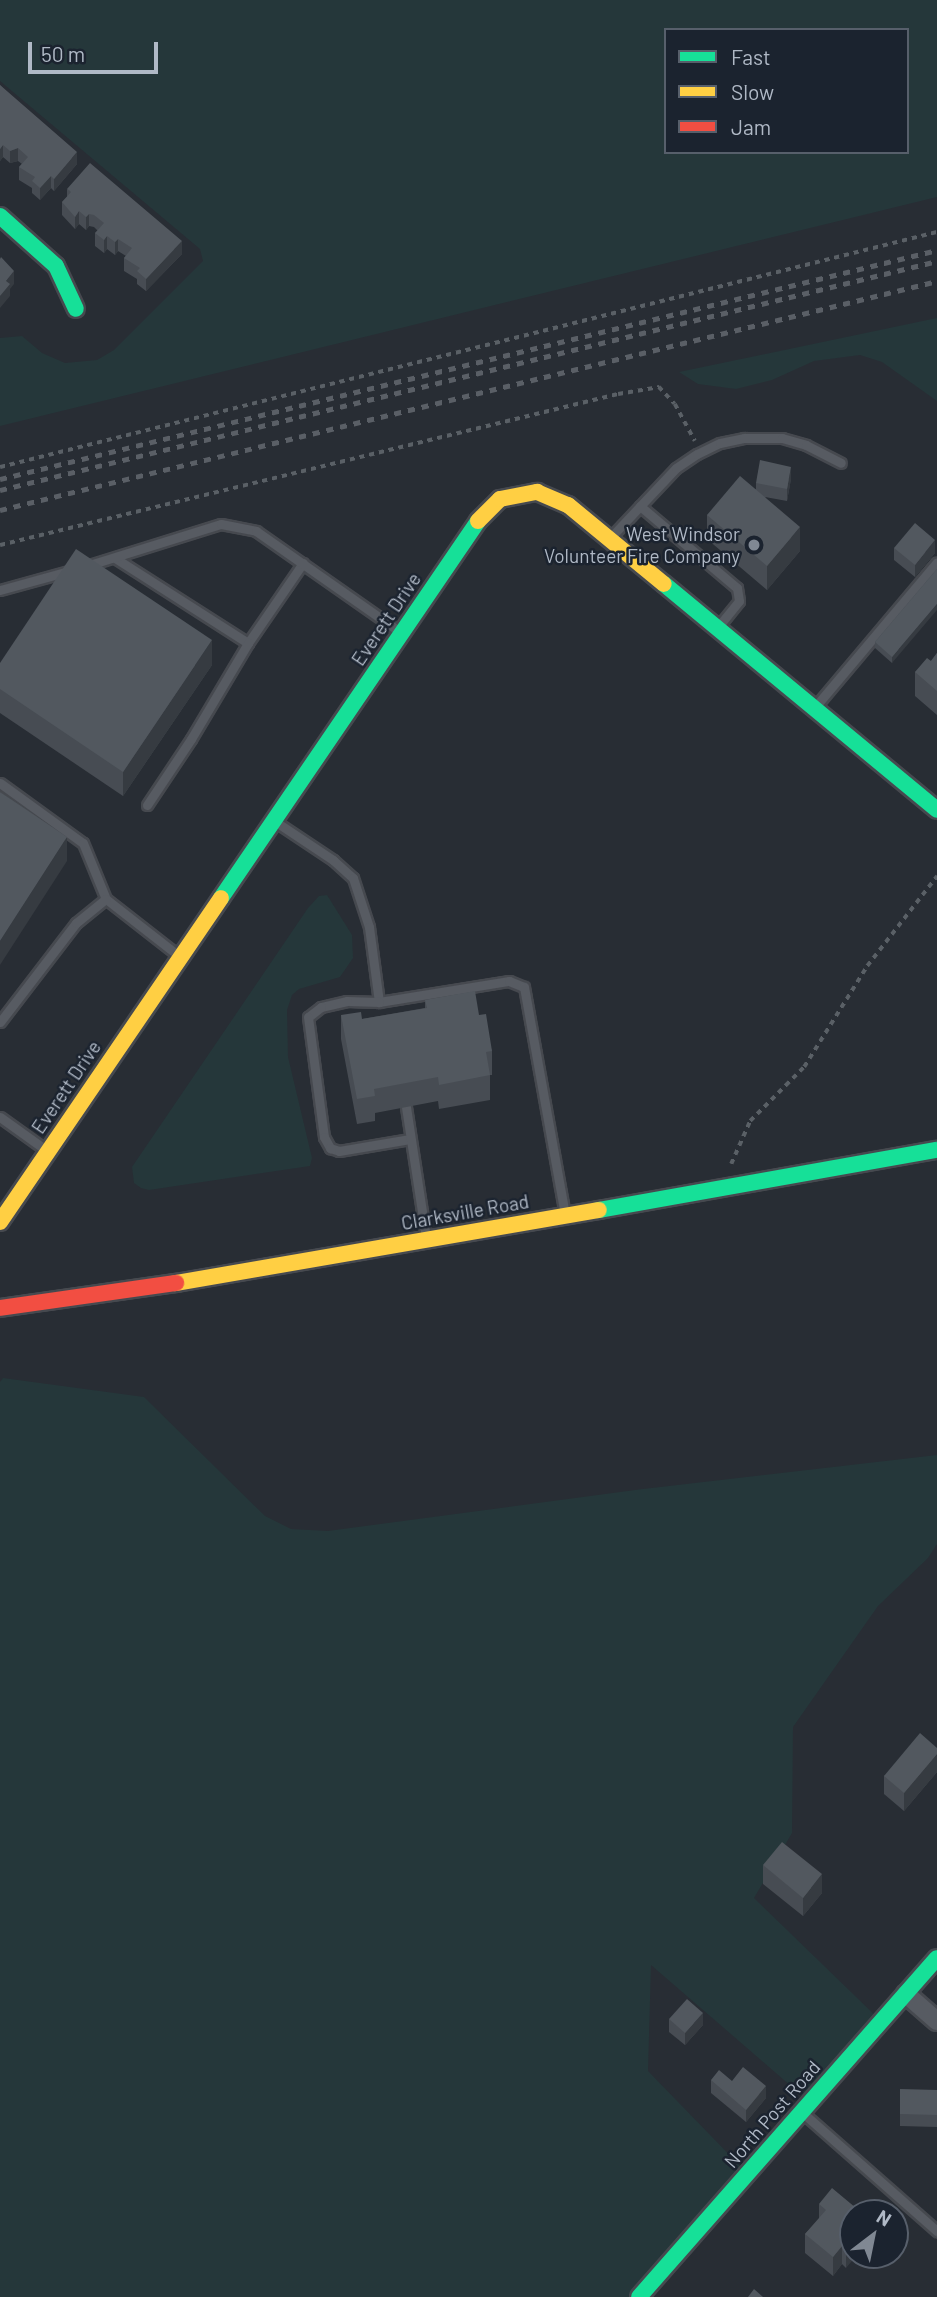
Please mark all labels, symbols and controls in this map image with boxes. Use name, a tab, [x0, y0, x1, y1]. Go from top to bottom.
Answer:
scale bar	[32, 28, 161, 72]
legend	[664, 28, 909, 154]
text: 50 m	[41, 41, 85, 66]
text: Fast	[731, 44, 771, 69]
text: Slow	[731, 79, 774, 104]
text: Jam	[731, 114, 771, 139]
place label: West Windsor Volunteer Fire Company	[544, 523, 740, 567]
marker: West Windsor Volunteer Fire Company	[746, 537, 762, 553]
street label: Everett Drive	[347, 568, 425, 670]
street label: Everett Drive	[27, 1036, 105, 1138]
street label: Clarksville Road	[399, 1190, 531, 1234]
street label: North Post Road	[719, 2056, 825, 2172]
north arrow	[839, 2199, 909, 2269]
text: N	[873, 2204, 896, 2231]

